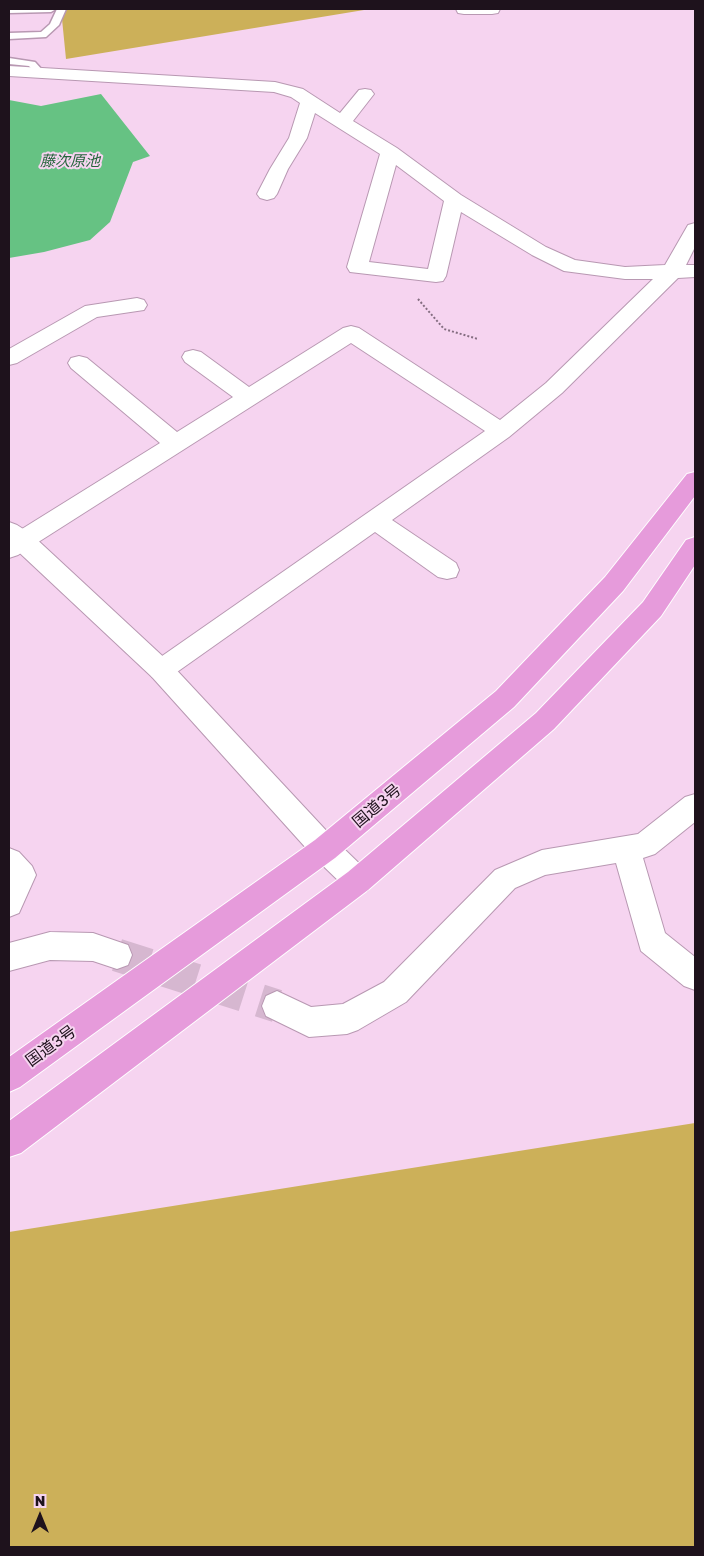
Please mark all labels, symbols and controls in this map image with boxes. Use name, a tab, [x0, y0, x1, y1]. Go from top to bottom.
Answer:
water label: 藤次原池	[40, 152, 100, 170]
street label: 国道3号	[349, 780, 405, 832]
street label: 国道3号	[22, 1021, 80, 1071]
north arrow	[15, 1491, 65, 1541]
text: N	[35, 1492, 45, 1509]

